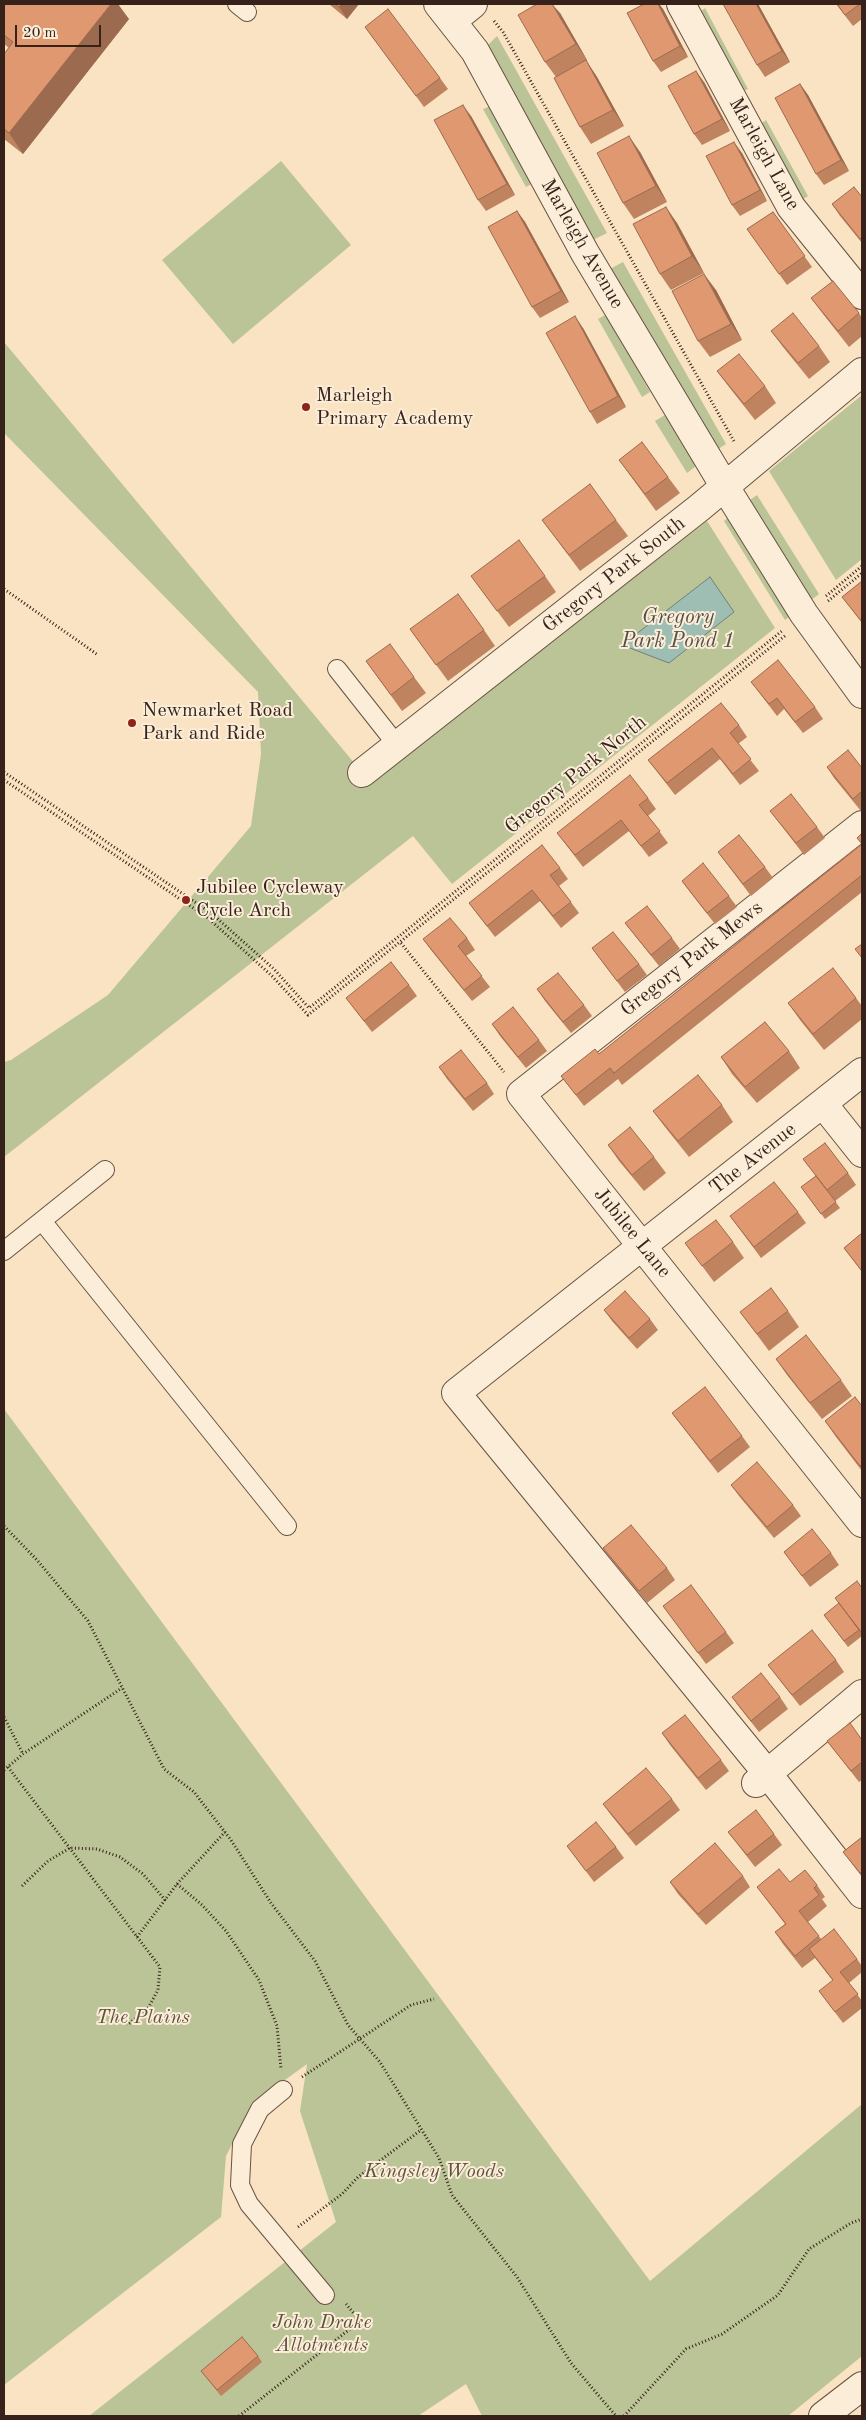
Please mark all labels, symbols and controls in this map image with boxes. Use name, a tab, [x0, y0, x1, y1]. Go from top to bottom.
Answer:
scale bar	[18, 15, 104, 47]
text: 20 m	[23, 26, 57, 41]
street label: Marleigh Lane	[723, 93, 805, 215]
street label: Marleigh Avenue	[535, 175, 629, 313]
place label: Marleigh Primary Academy	[316, 384, 473, 431]
marker: Marleigh Primary Academy	[300, 401, 312, 413]
street label: Gregory Park South	[538, 512, 690, 638]
water label: Gregory Park Pond 1	[621, 604, 735, 654]
place label: Newmarket Road Park and Ride	[142, 699, 293, 746]
street label: Gregory Park North	[500, 711, 652, 839]
marker: Newmarket Road Park and Ride	[126, 717, 138, 729]
place label: Jubilee Cycleway Cycle Arch	[196, 876, 344, 923]
marker: Jubilee Cycleway Cycle Arch	[180, 894, 192, 906]
street label: Gregory Park Mews	[616, 896, 768, 1022]
street label: The Avenue	[705, 1118, 801, 1200]
street label: Jubilee Lane	[588, 1183, 676, 1283]
park label: The Plains	[96, 2006, 190, 2030]
park label: Kingsley Woods	[364, 2160, 504, 2184]
park label: John Drake Allotments	[272, 2311, 372, 2358]

